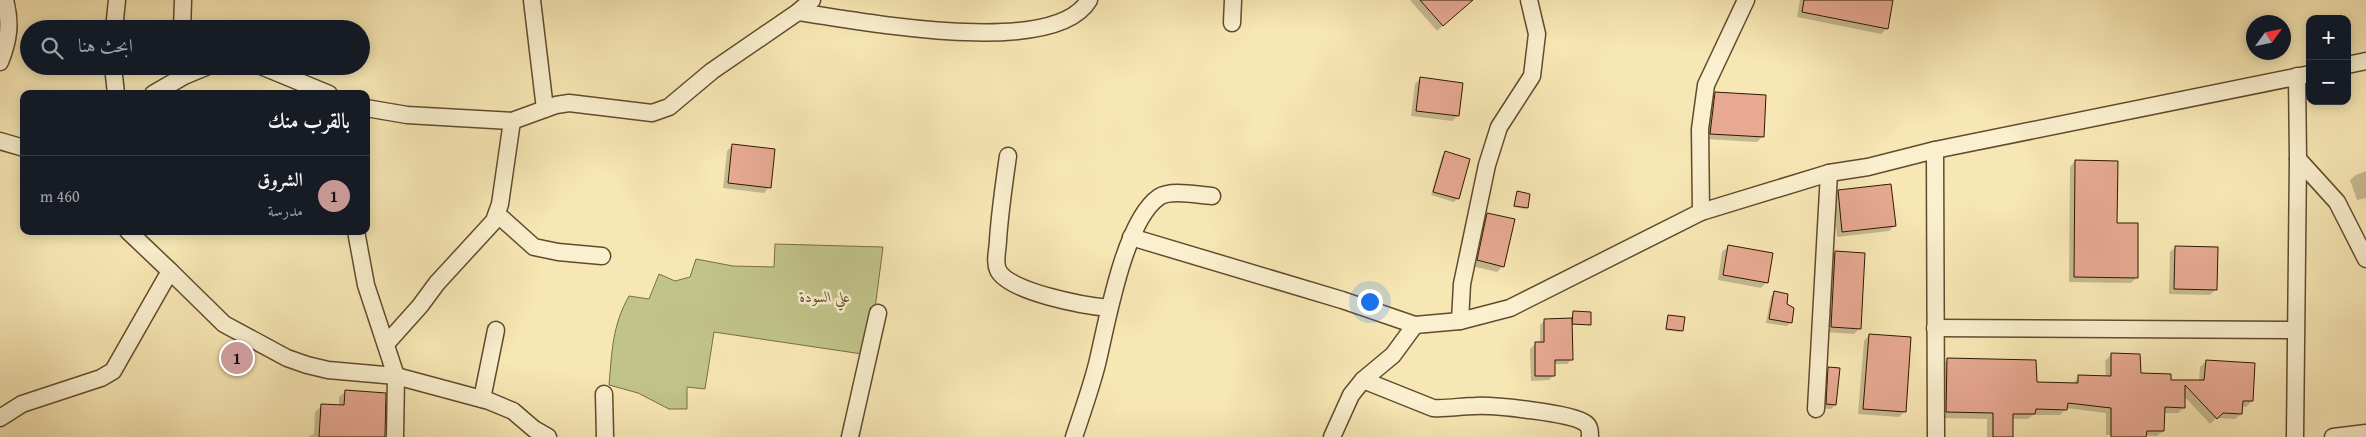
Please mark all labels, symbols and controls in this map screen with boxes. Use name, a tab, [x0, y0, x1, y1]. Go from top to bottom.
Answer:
north arrow	[2246, 15, 2291, 60]
map controls	[2306, 15, 2351, 105]
button: +	[2306, 15, 2351, 60]
search box	[20, 20, 370, 75]
text: ابحث هنا	[78, 31, 133, 59]
icon: search	[38, 34, 66, 62]
button: −	[2306, 60, 2351, 105]
text: بالقرب منك	[268, 105, 350, 136]
text: الشروق	[257, 165, 303, 193]
text: 460 m	[40, 184, 80, 208]
text: 1	[330, 184, 338, 208]
text: مدرسة	[268, 198, 303, 222]
park label: علي السودة	[799, 286, 850, 311]
your location	[1357, 289, 1383, 315]
pin: 1	[221, 339, 253, 377]

